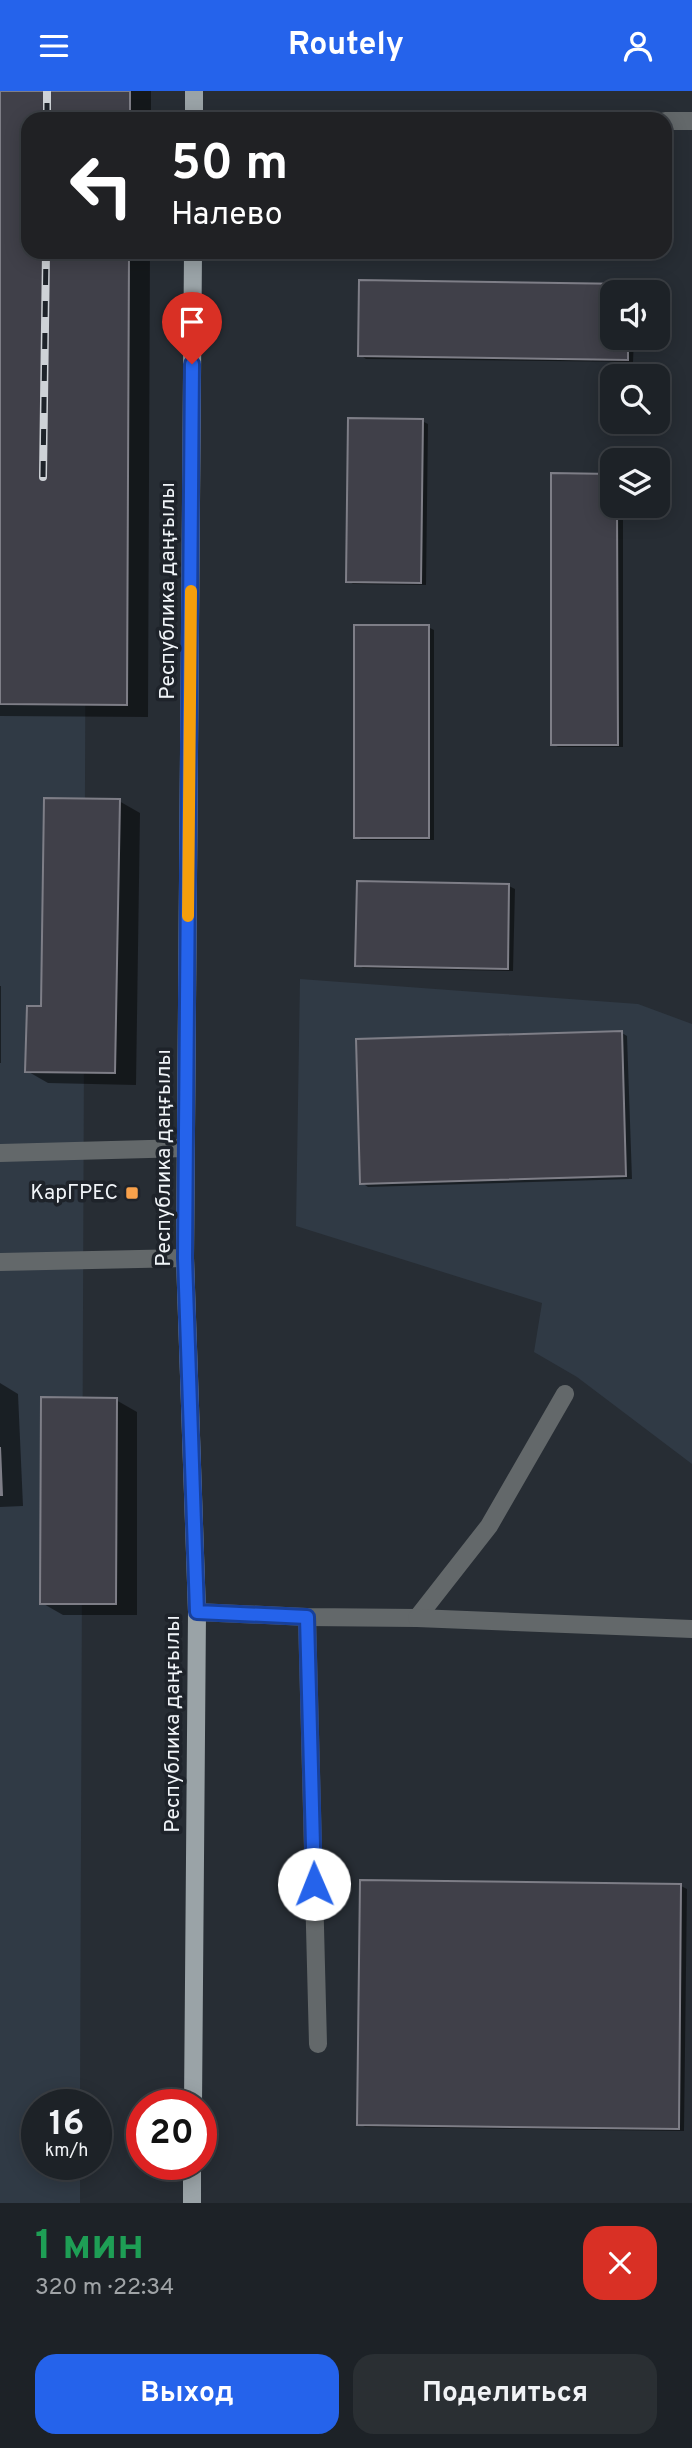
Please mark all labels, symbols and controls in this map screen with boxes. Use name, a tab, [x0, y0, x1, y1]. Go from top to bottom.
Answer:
text: Routely	[288, 26, 404, 66]
icon: menu	[35, 27, 73, 65]
icon: person	[619, 27, 657, 65]
text: 50 m	[171, 135, 288, 197]
icon: left	[56, 140, 147, 231]
text: Налево	[171, 196, 283, 236]
map controls	[600, 280, 670, 518]
button: sound	[600, 280, 670, 350]
pin	[162, 292, 222, 364]
icon: arrive	[173, 303, 211, 341]
button: search	[600, 364, 670, 434]
button: layers	[600, 448, 670, 518]
street label: Республика даңғылы	[155, 482, 182, 700]
street label: Республика даңғылы	[151, 1049, 178, 1267]
place label: КарГРЕС	[30, 1180, 118, 1207]
marker: КарГРЕС	[124, 1185, 140, 1201]
street label: Республика даңғылы	[160, 1615, 187, 1833]
position arrow	[277, 1847, 351, 1921]
speed limit sign: 20	[126, 2089, 217, 2180]
text: 16	[49, 2103, 84, 2147]
text: km/h	[45, 2140, 88, 2163]
text: 1 мин	[35, 2221, 144, 2274]
button: close	[583, 2226, 657, 2300]
text: 320 m · 22:34	[35, 2274, 174, 2303]
button: Выход	[35, 2354, 339, 2434]
button: Поделиться	[353, 2354, 657, 2434]

